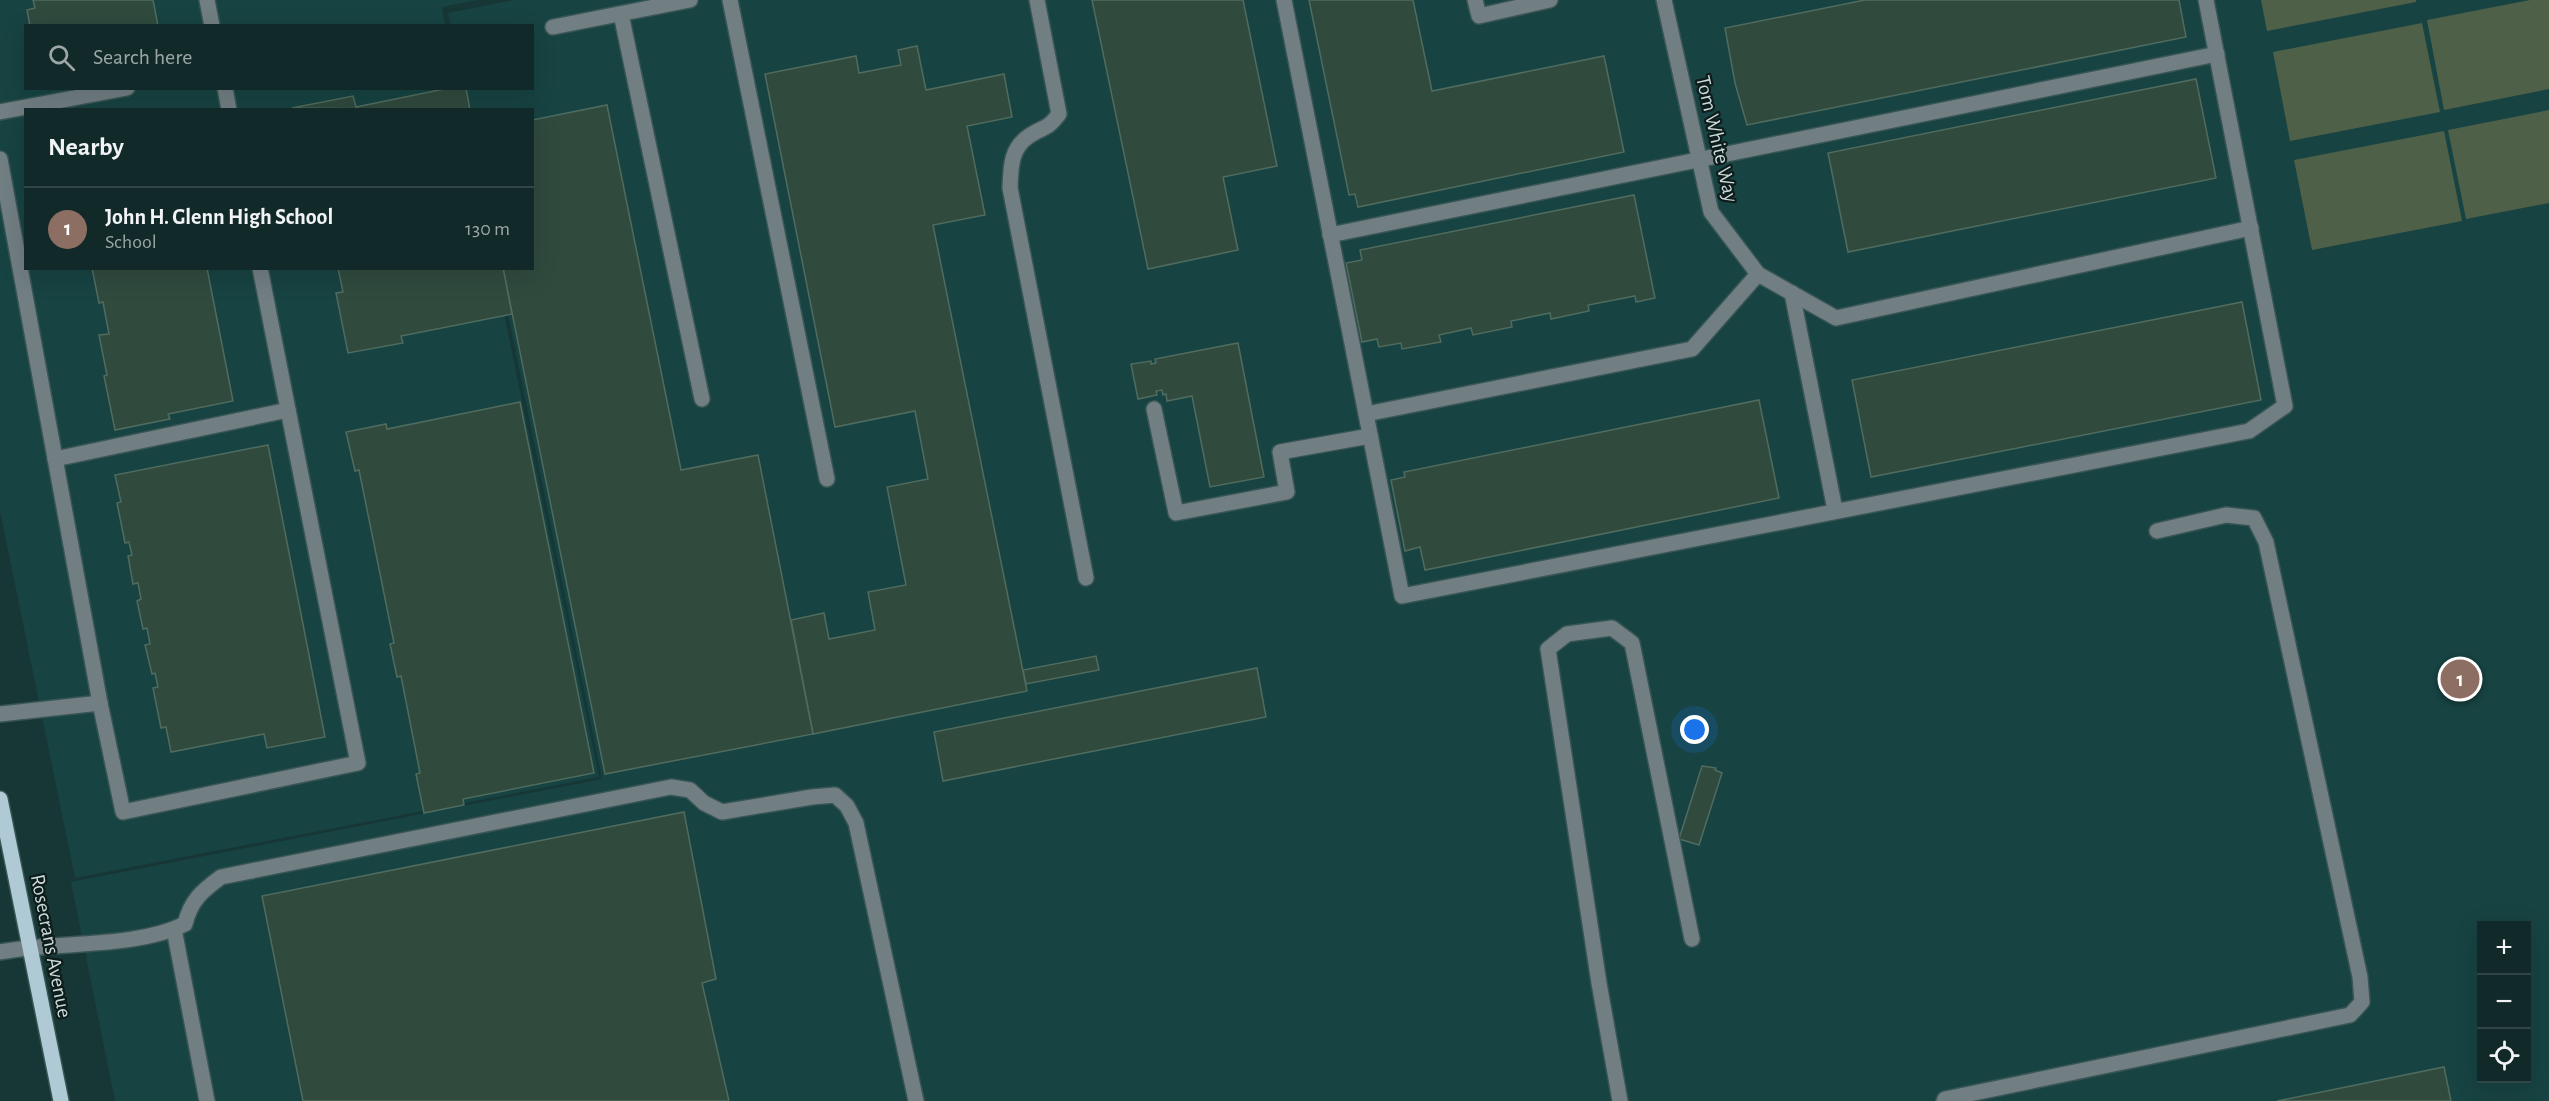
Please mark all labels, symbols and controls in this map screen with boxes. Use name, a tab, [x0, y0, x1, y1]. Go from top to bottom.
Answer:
search box	[24, 24, 534, 90]
icon: search	[45, 41, 78, 74]
text: Search here	[93, 46, 192, 68]
street label: Tom White Way	[1692, 74, 1742, 204]
text: Nearby	[48, 134, 124, 160]
text: John H. Glenn High School	[105, 206, 333, 228]
text: 1	[64, 219, 71, 239]
text: 130 m	[465, 219, 510, 239]
text: School	[105, 232, 157, 252]
pin: 1	[2440, 656, 2480, 702]
your location	[1680, 715, 1709, 744]
street label: Rosecrans Avenue	[27, 872, 75, 1020]
map controls	[2477, 921, 2531, 1083]
button: +	[2477, 921, 2531, 975]
button: −	[2477, 975, 2531, 1029]
button: locate	[2477, 1029, 2531, 1083]

